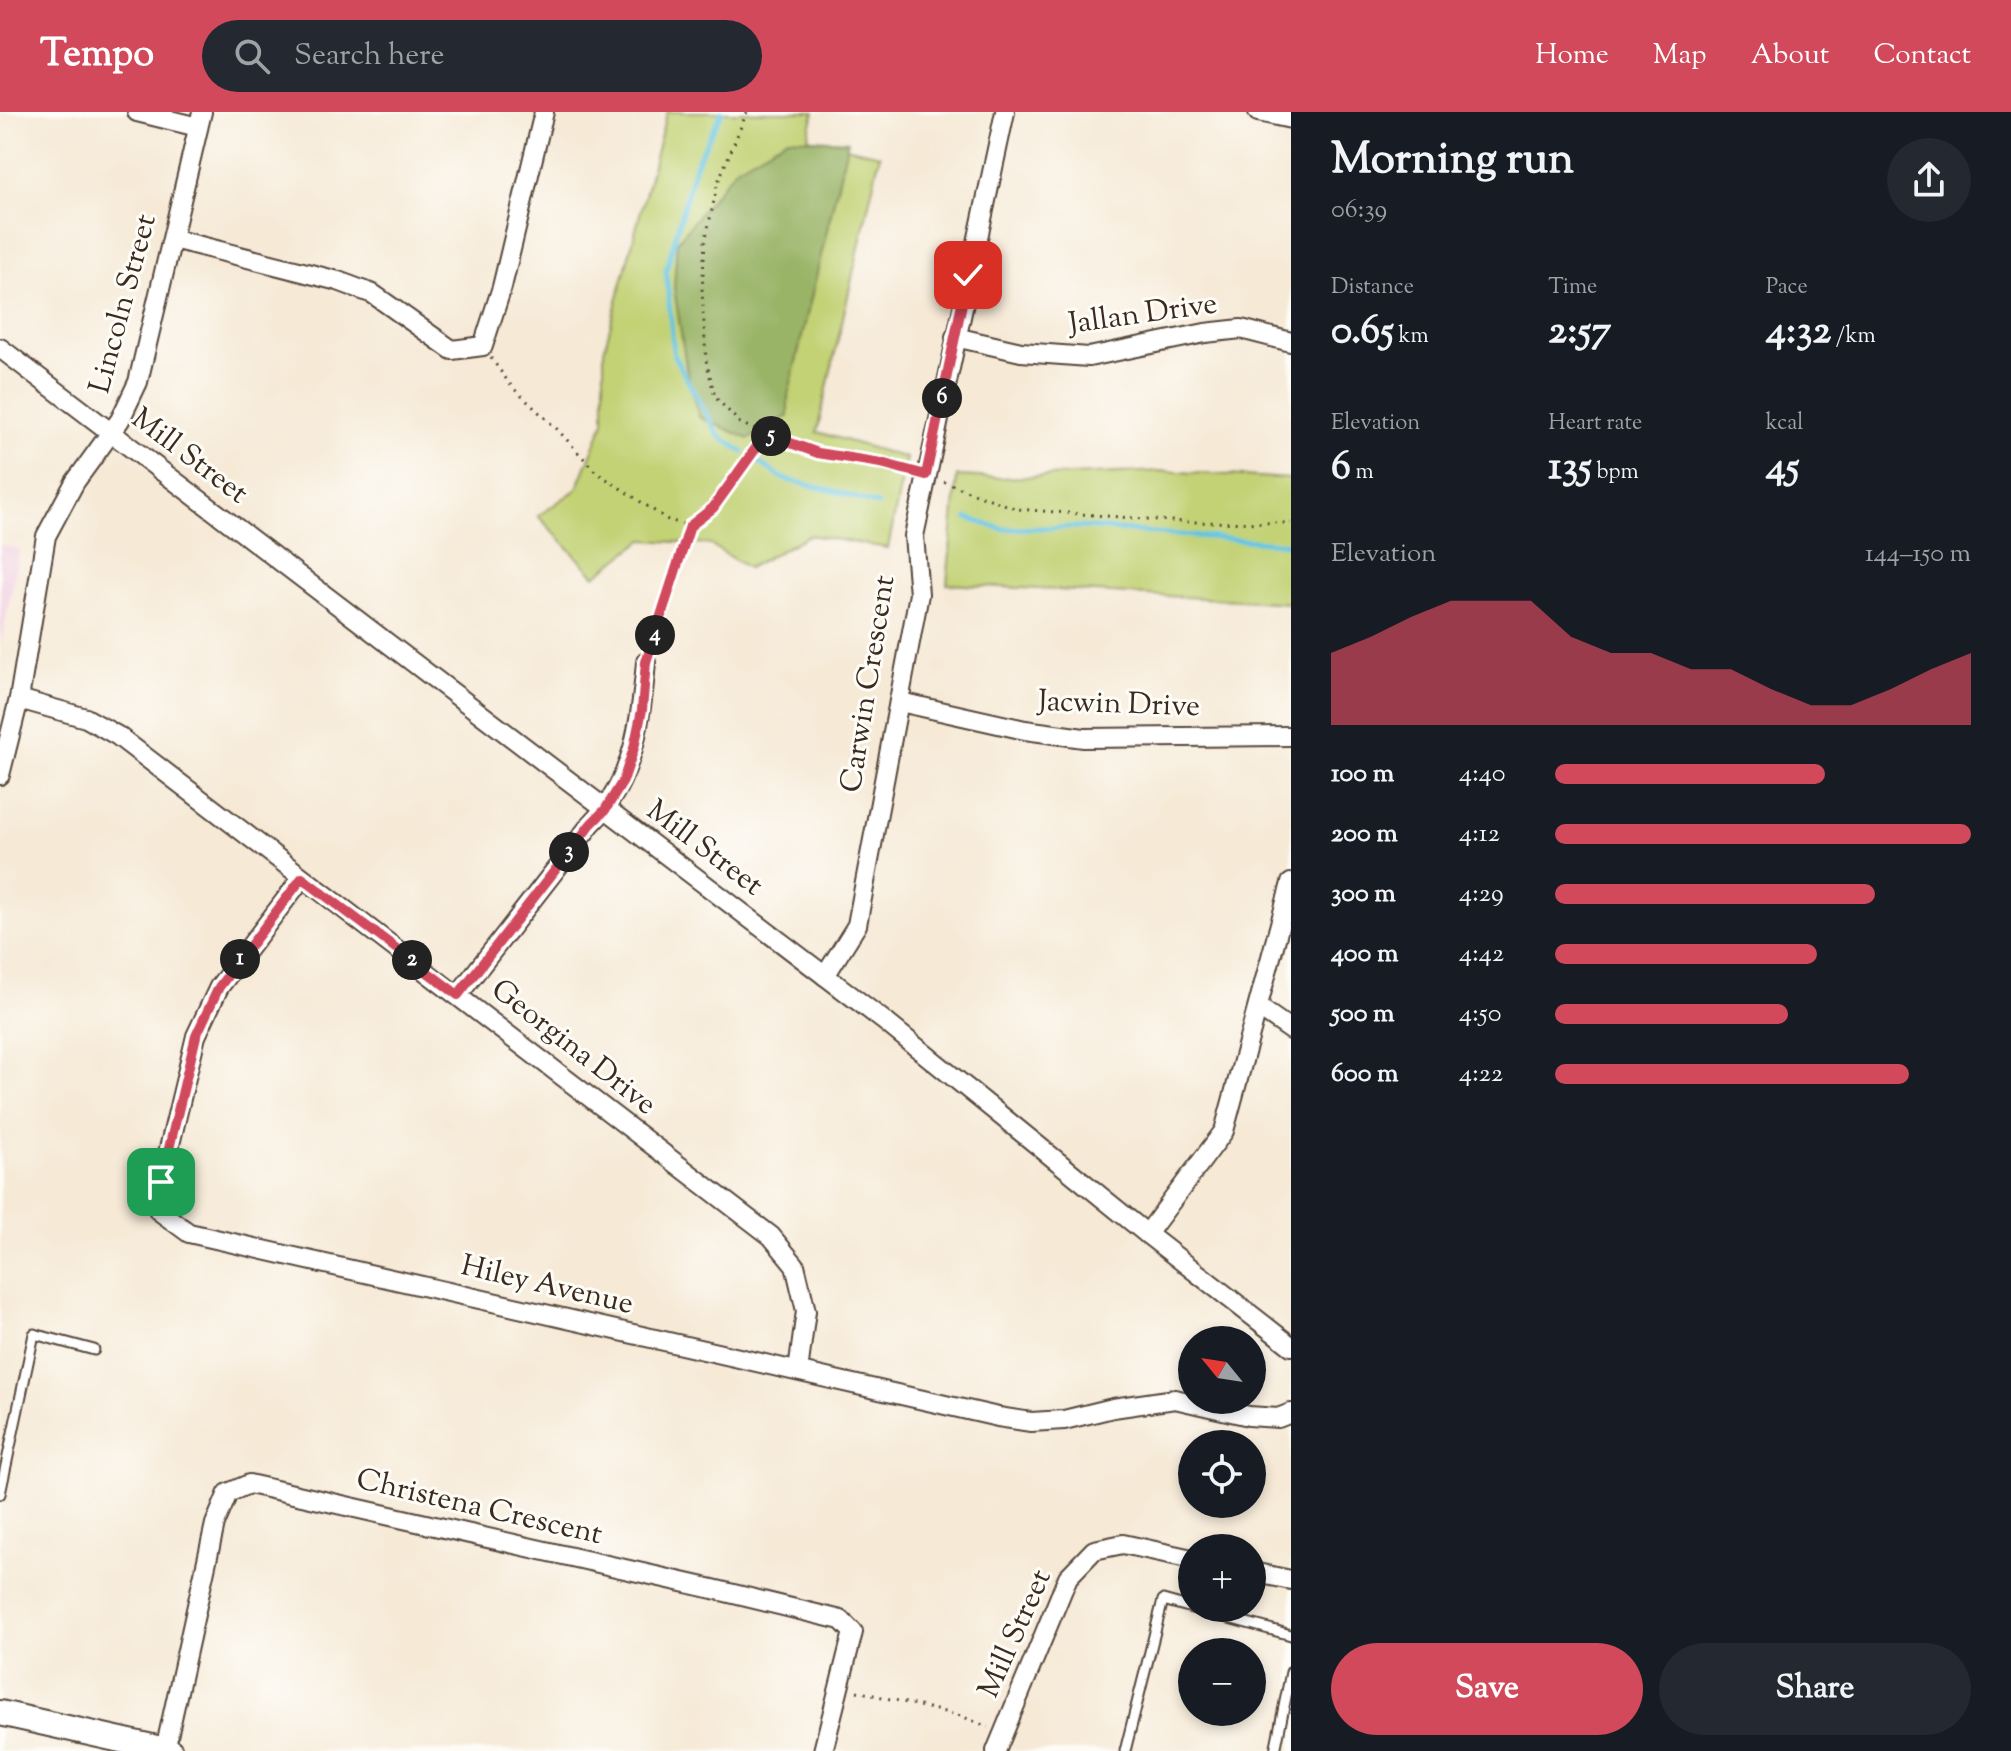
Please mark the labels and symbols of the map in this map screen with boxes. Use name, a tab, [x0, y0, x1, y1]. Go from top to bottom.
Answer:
street label: Lincoln Street	[79, 210, 169, 398]
pin	[934, 241, 1002, 309]
street label: Jallan Drive	[1064, 283, 1220, 347]
pin: 6	[922, 378, 962, 418]
street label: Mill Street	[121, 399, 257, 515]
pin: 5	[751, 416, 791, 456]
street label: Carwin Crescent	[831, 572, 907, 796]
pin: 4	[635, 615, 675, 655]
street label: Jacwin Drive	[1035, 681, 1201, 729]
street label: Mill Street	[636, 791, 772, 907]
pin: 3	[549, 832, 589, 872]
pin: 1	[220, 939, 260, 979]
pin: 2	[392, 940, 432, 980]
street label: Georgina Drive	[481, 970, 665, 1126]
pin	[127, 1148, 195, 1216]
street label: Hiley Avenue	[457, 1245, 637, 1327]
north arrow	[1178, 1326, 1266, 1414]
street label: Christena Crescent	[352, 1459, 606, 1557]
street label: Mill Street	[969, 1563, 1063, 1705]

